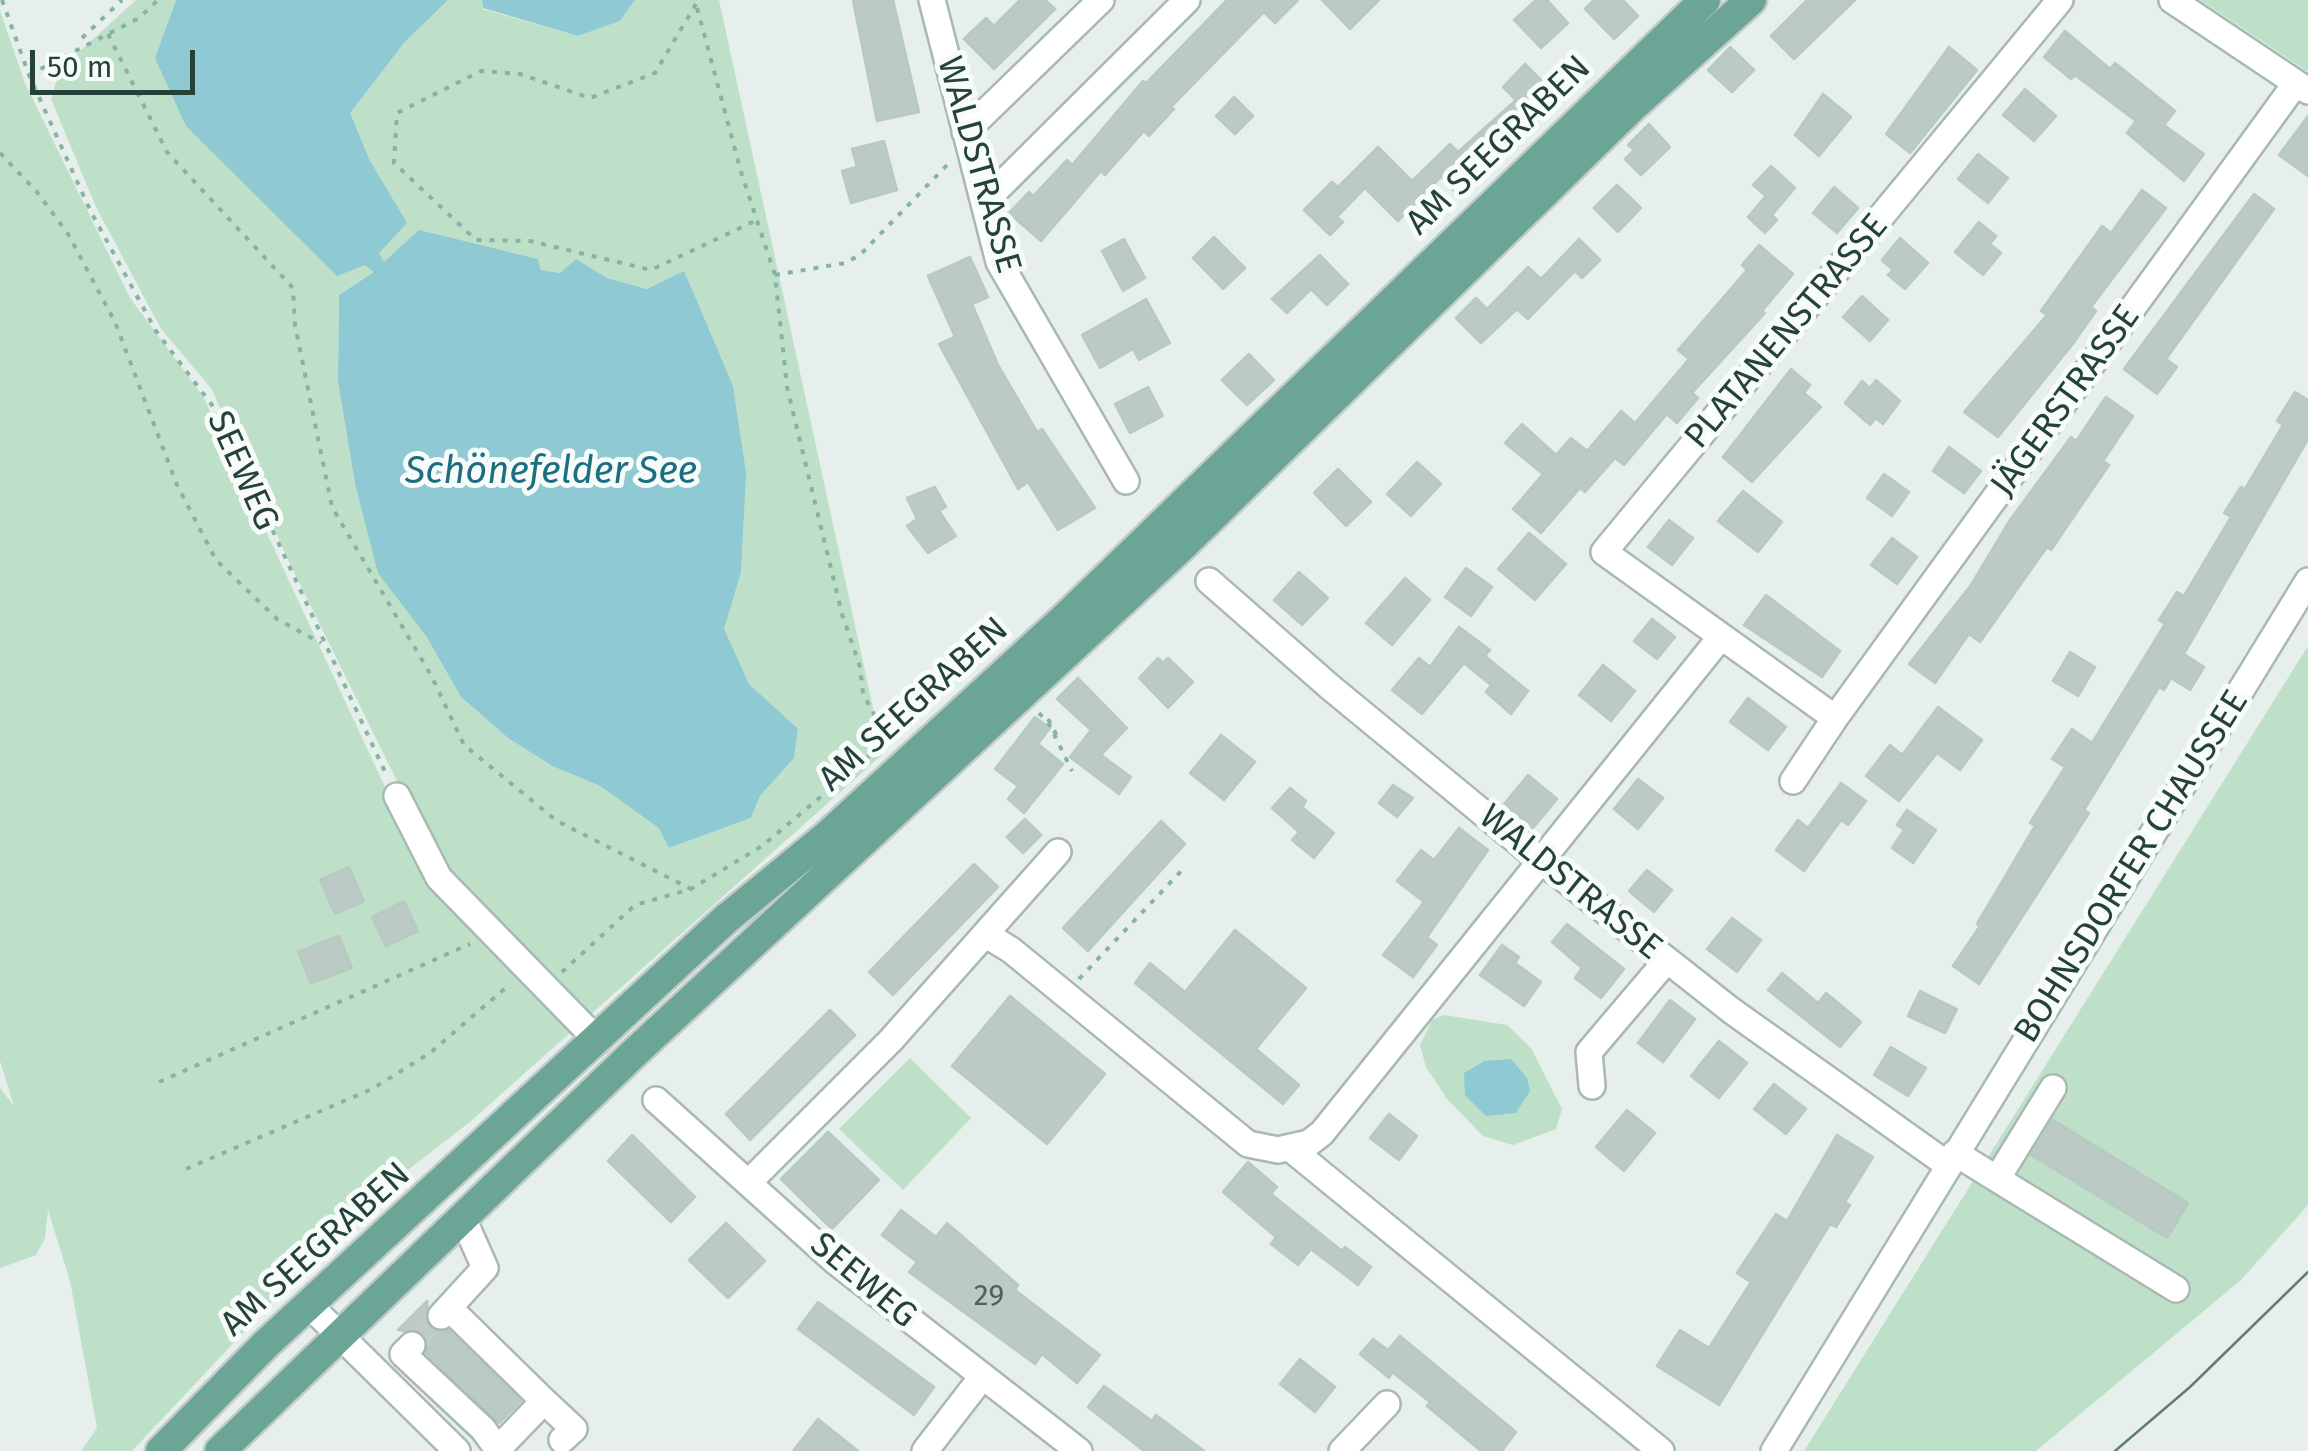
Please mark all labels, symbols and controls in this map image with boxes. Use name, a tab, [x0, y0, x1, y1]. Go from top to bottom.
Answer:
scale bar	[35, 30, 200, 92]
street label: AM SEEGRABEN	[1398, 48, 1600, 244]
text: 50 m	[47, 49, 112, 85]
street label: WALDSTRASSE	[927, 52, 1029, 278]
street label: PLATANENSTRASSE	[1677, 206, 1897, 458]
street label: JÄGERSTRASSE	[1983, 297, 2149, 505]
street label: SEEWEG	[197, 405, 287, 537]
water label: Schönefelder See	[405, 449, 697, 495]
street label: AM SEEGRABEN	[811, 609, 1017, 801]
street label: BOHNSDORFER CHAUSSEE	[2006, 683, 2258, 1051]
street label: WALDSTRASSE	[1470, 797, 1670, 969]
street label: AM SEEGRABEN	[213, 1154, 419, 1346]
street label: SEEWEG	[801, 1224, 925, 1338]
house number: 29	[974, 1279, 1004, 1315]

